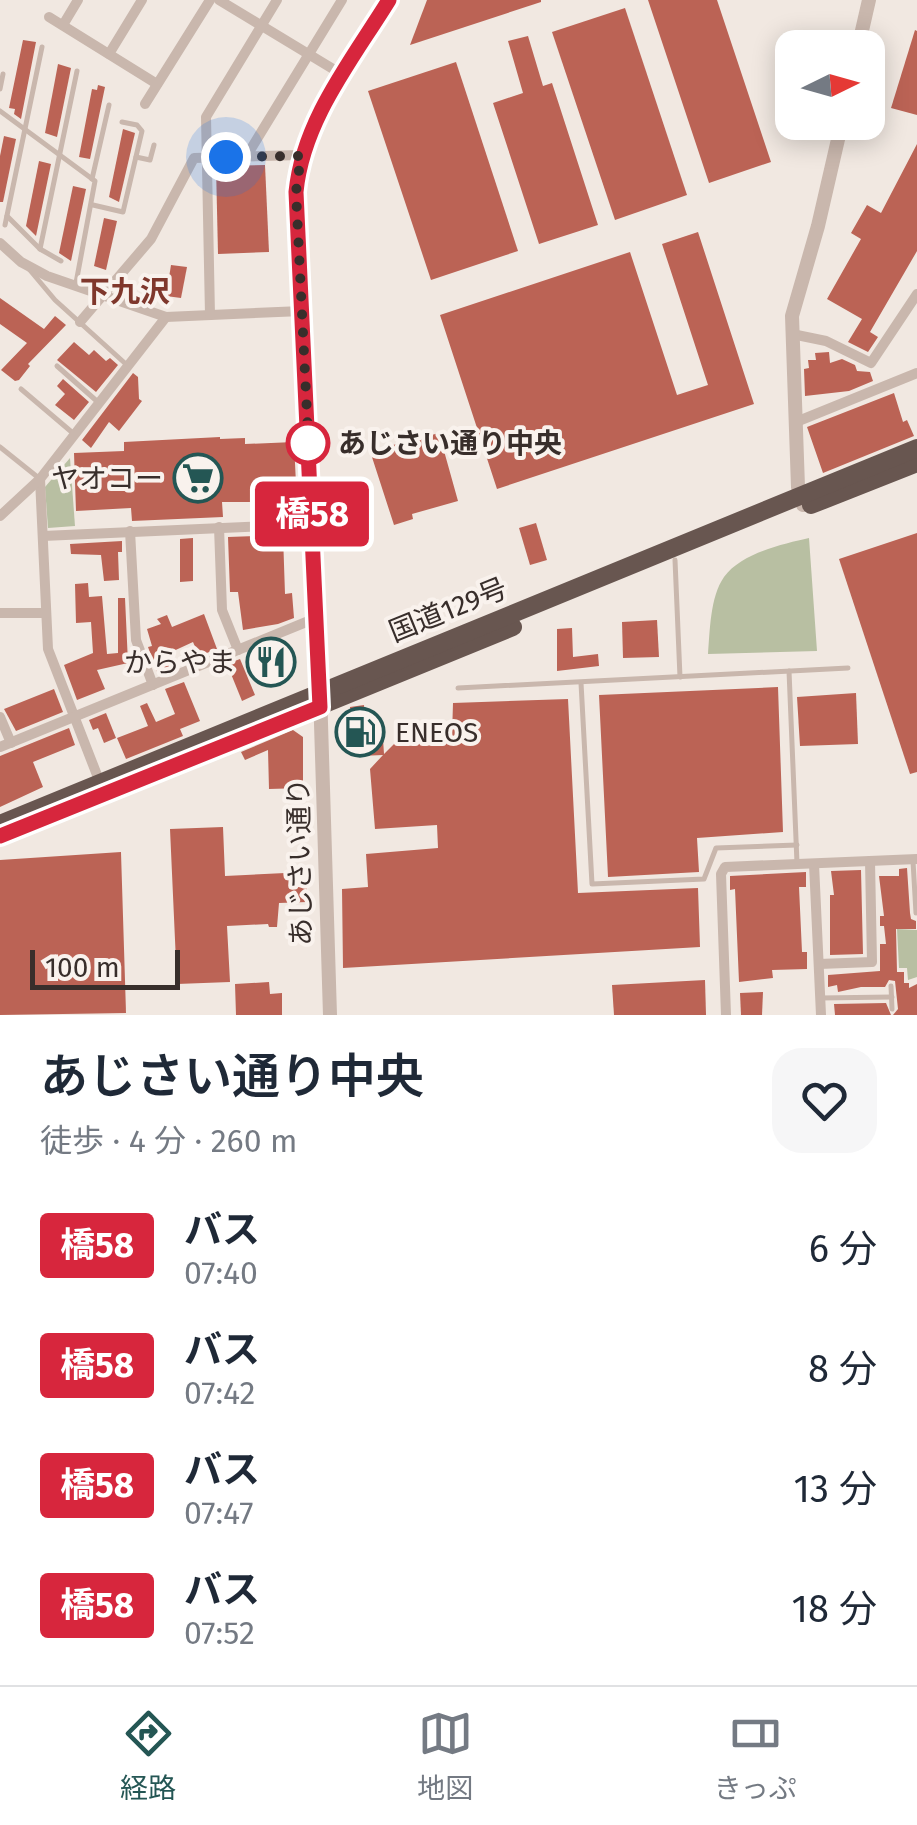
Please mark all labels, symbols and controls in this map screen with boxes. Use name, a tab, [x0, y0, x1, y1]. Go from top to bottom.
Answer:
north arrow	[775, 30, 885, 140]
map controls	[775, 30, 885, 140]
your location	[201, 132, 251, 182]
district label: 下九沢	[80, 274, 170, 310]
marker: あじさい通り中央	[287, 422, 329, 464]
place label: あじさい通り中央	[338, 427, 562, 460]
supermarket icon: ヤオコー	[172, 452, 224, 504]
place label: ヤオコー	[51, 462, 163, 495]
line badge: 橋58	[254, 482, 370, 546]
text: 橋58	[275, 493, 349, 535]
street label: 国道129号	[384, 571, 512, 649]
restaurant icon: からやま	[245, 636, 297, 688]
place label: からやま	[124, 646, 236, 679]
fuel station icon: ENEOS	[334, 706, 386, 758]
place label: ENEOS	[395, 716, 478, 749]
street label: あじさい通り	[282, 778, 318, 946]
scale bar	[30, 945, 180, 990]
text: 100 m	[45, 951, 120, 984]
text: あじさい通り中央	[40, 1048, 424, 1106]
button: heart	[772, 1048, 877, 1153]
text: 徒歩 · 4 分 · 260 m	[40, 1122, 297, 1160]
text: バス	[184, 1207, 260, 1253]
text: 橋58	[60, 1224, 134, 1266]
text: 6 分	[809, 1226, 877, 1272]
text: 07:40	[184, 1254, 258, 1292]
text: バス	[184, 1327, 260, 1373]
text: 橋58	[60, 1344, 134, 1386]
text: 8 分	[808, 1346, 877, 1392]
text: 07:42	[184, 1374, 255, 1412]
text: バス	[184, 1447, 260, 1493]
text: 橋58	[60, 1464, 134, 1506]
text: 13 分	[794, 1466, 877, 1512]
text: 07:47	[184, 1494, 254, 1532]
text: バス	[184, 1567, 260, 1613]
text: 橋58	[60, 1584, 134, 1626]
text: 18 分	[792, 1586, 877, 1632]
text: 07:52	[184, 1614, 255, 1652]
tab: 経路	[120, 1706, 176, 1806]
tab: 地図	[417, 1706, 473, 1806]
tab: きっぷ	[714, 1706, 797, 1806]

